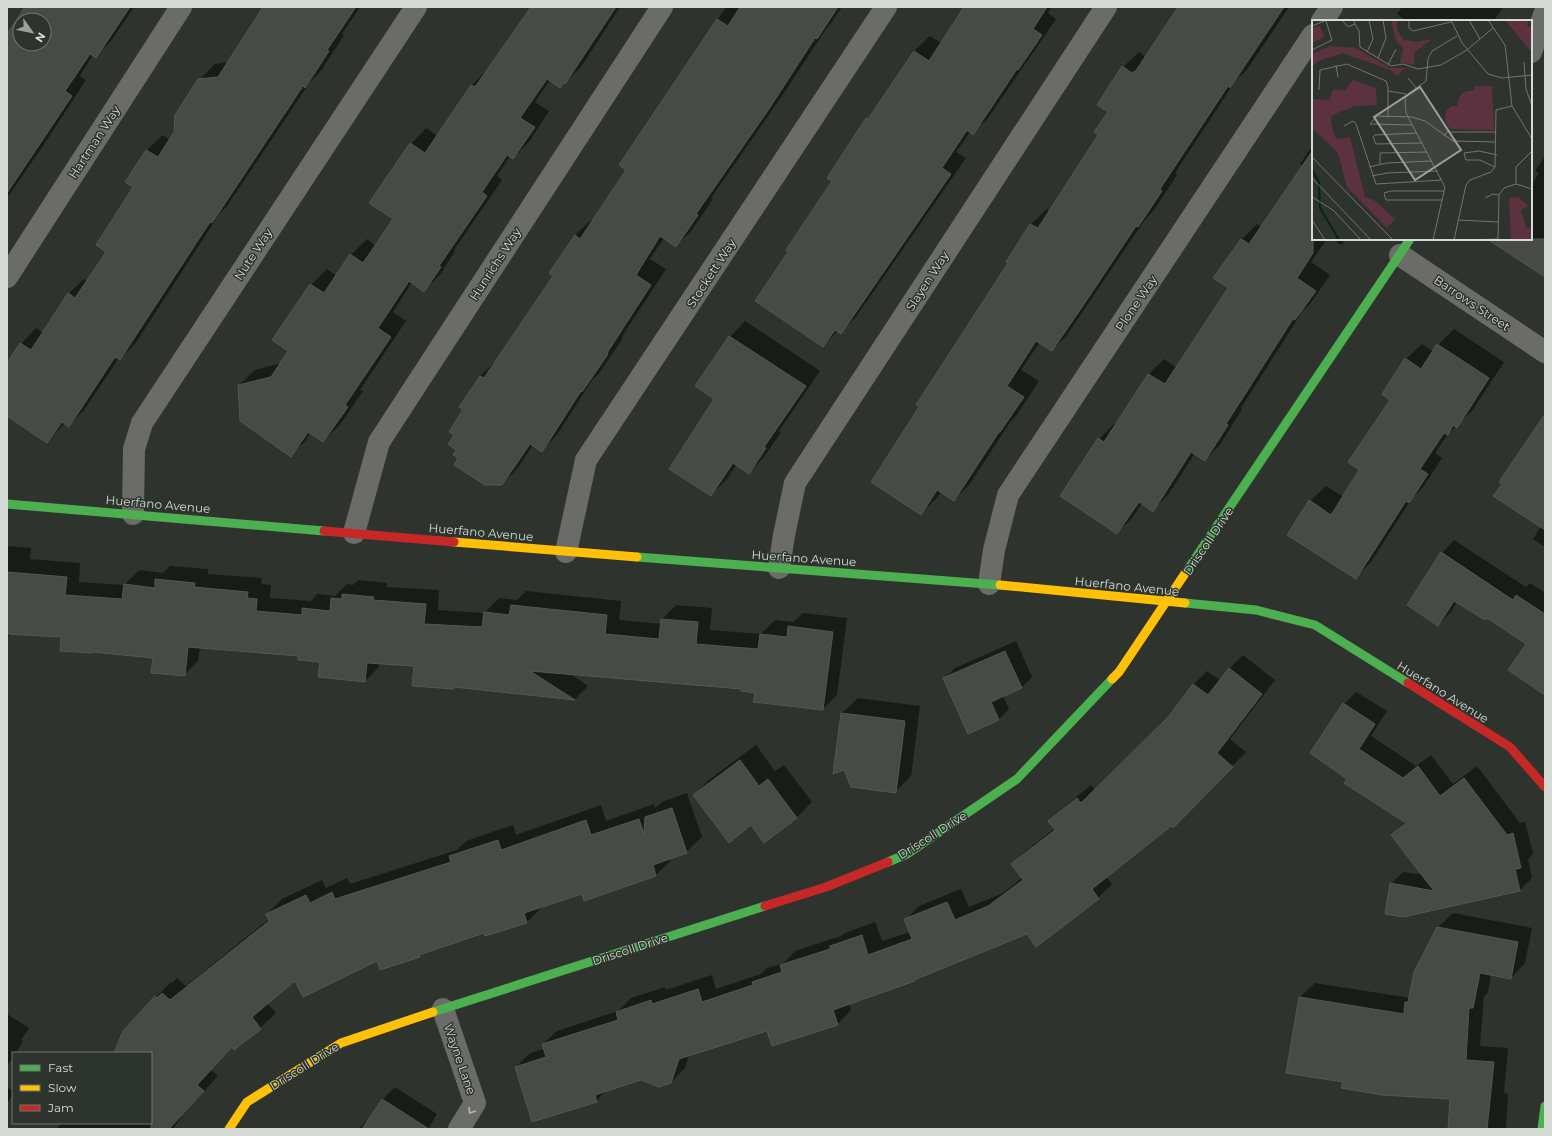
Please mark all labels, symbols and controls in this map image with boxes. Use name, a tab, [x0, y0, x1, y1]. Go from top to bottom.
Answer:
north arrow	[12, 12, 52, 52]
inset map	[1312, 20, 1532, 240]
text: N	[32, 30, 49, 45]
street label: Hartman Way	[65, 102, 123, 181]
street label: Hunrichs Way	[466, 224, 524, 303]
street label: Nute Way	[231, 225, 276, 283]
street label: Stockett Way	[683, 235, 739, 310]
street label: Slayen Way	[902, 248, 952, 314]
street label: Plone Way	[1112, 272, 1160, 334]
street label: Barrows Street	[1431, 272, 1513, 334]
street label: Huerfano Avenue	[105, 492, 211, 516]
street label: Driscoll Drive	[1180, 504, 1236, 578]
street label: Huerfano Avenue	[428, 520, 534, 544]
street label: Huerfano Avenue	[751, 547, 857, 569]
street label: Huerfano Avenue	[1074, 573, 1180, 599]
street label: Huerfano Avenue	[1395, 658, 1491, 726]
street label: Driscoll Drive	[895, 808, 969, 862]
street label: Driscoll Drive	[590, 930, 670, 968]
street label: Wayne Lane	[441, 1022, 479, 1096]
street label: Driscoll Drive	[267, 1039, 341, 1093]
legend	[12, 1052, 152, 1124]
text: Fast	[48, 1060, 73, 1075]
text: Slow	[48, 1080, 77, 1095]
text: Jam	[47, 1100, 74, 1115]
one-way arrow	[468, 1107, 475, 1114]

